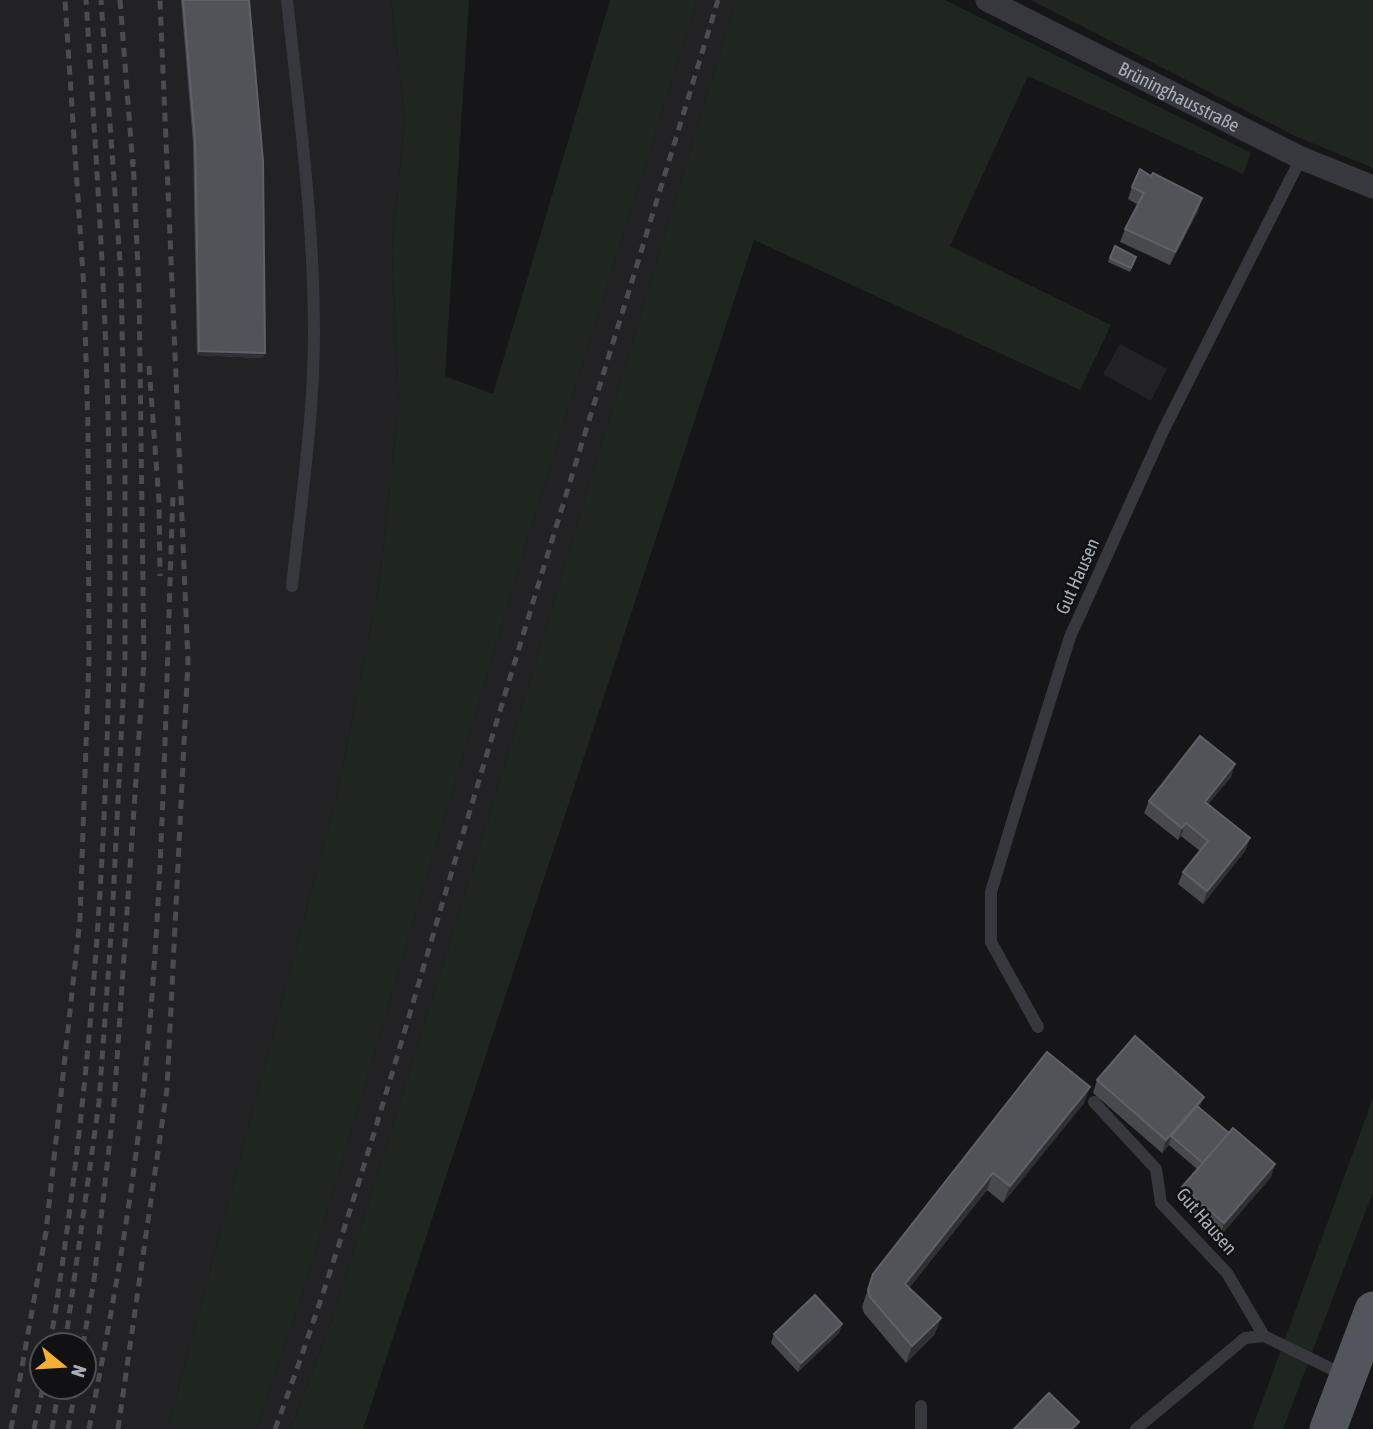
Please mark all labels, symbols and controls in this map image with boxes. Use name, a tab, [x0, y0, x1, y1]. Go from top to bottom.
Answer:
street label: Brüninghausstraße	[1115, 57, 1243, 136]
street label: Gut Hausen	[1050, 535, 1104, 617]
street label: Gut Hausen	[1172, 1183, 1242, 1259]
north arrow	[28, 1331, 98, 1401]
text: N	[67, 1363, 91, 1380]

